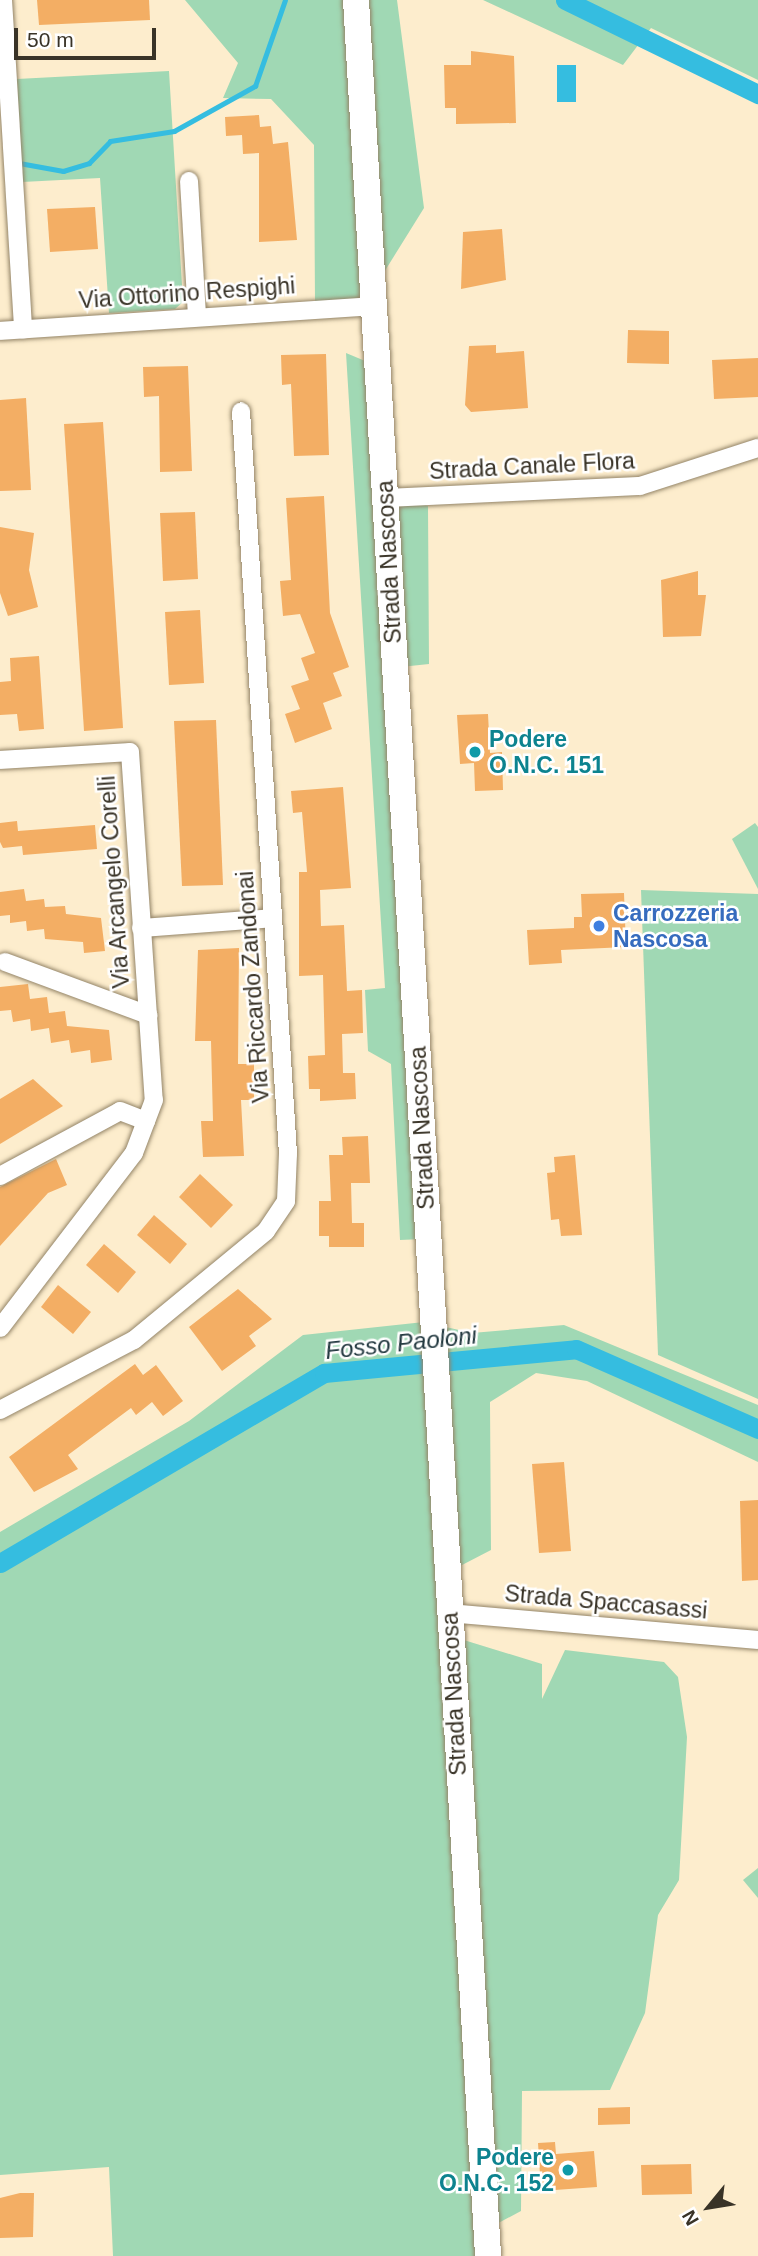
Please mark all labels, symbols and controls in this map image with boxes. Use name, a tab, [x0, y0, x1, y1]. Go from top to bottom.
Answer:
scale bar	[18, 14, 159, 58]
text: 50 m	[27, 28, 74, 51]
street label: Via Ottorino Respighi	[78, 272, 296, 314]
street label: Strada Canale Flora	[429, 447, 635, 485]
street label: Strada Nascosa	[371, 480, 407, 644]
place label: Podere O.N.C. 151	[489, 725, 604, 779]
marker: Podere O.N.C. 151	[467, 744, 483, 760]
street label: Via Arcangelo Corelli	[93, 774, 135, 990]
street label: Via Riccardo Zandonai	[231, 870, 275, 1104]
place label: Carrozzeria Nascosa	[613, 899, 738, 953]
marker: Carrozzeria Nascosa	[591, 918, 607, 934]
street label: Strada Nascosa	[404, 1046, 440, 1210]
water label: Fosso Paoloni	[324, 1321, 478, 1365]
street label: Strada Spaccasassi	[504, 1579, 708, 1625]
street label: Strada Nascosa	[436, 1612, 472, 1776]
place label: Podere O.N.C. 152	[439, 2143, 554, 2197]
marker: Podere O.N.C. 152	[560, 2162, 576, 2178]
north arrow	[674, 2172, 744, 2242]
text: N	[678, 2207, 703, 2229]

